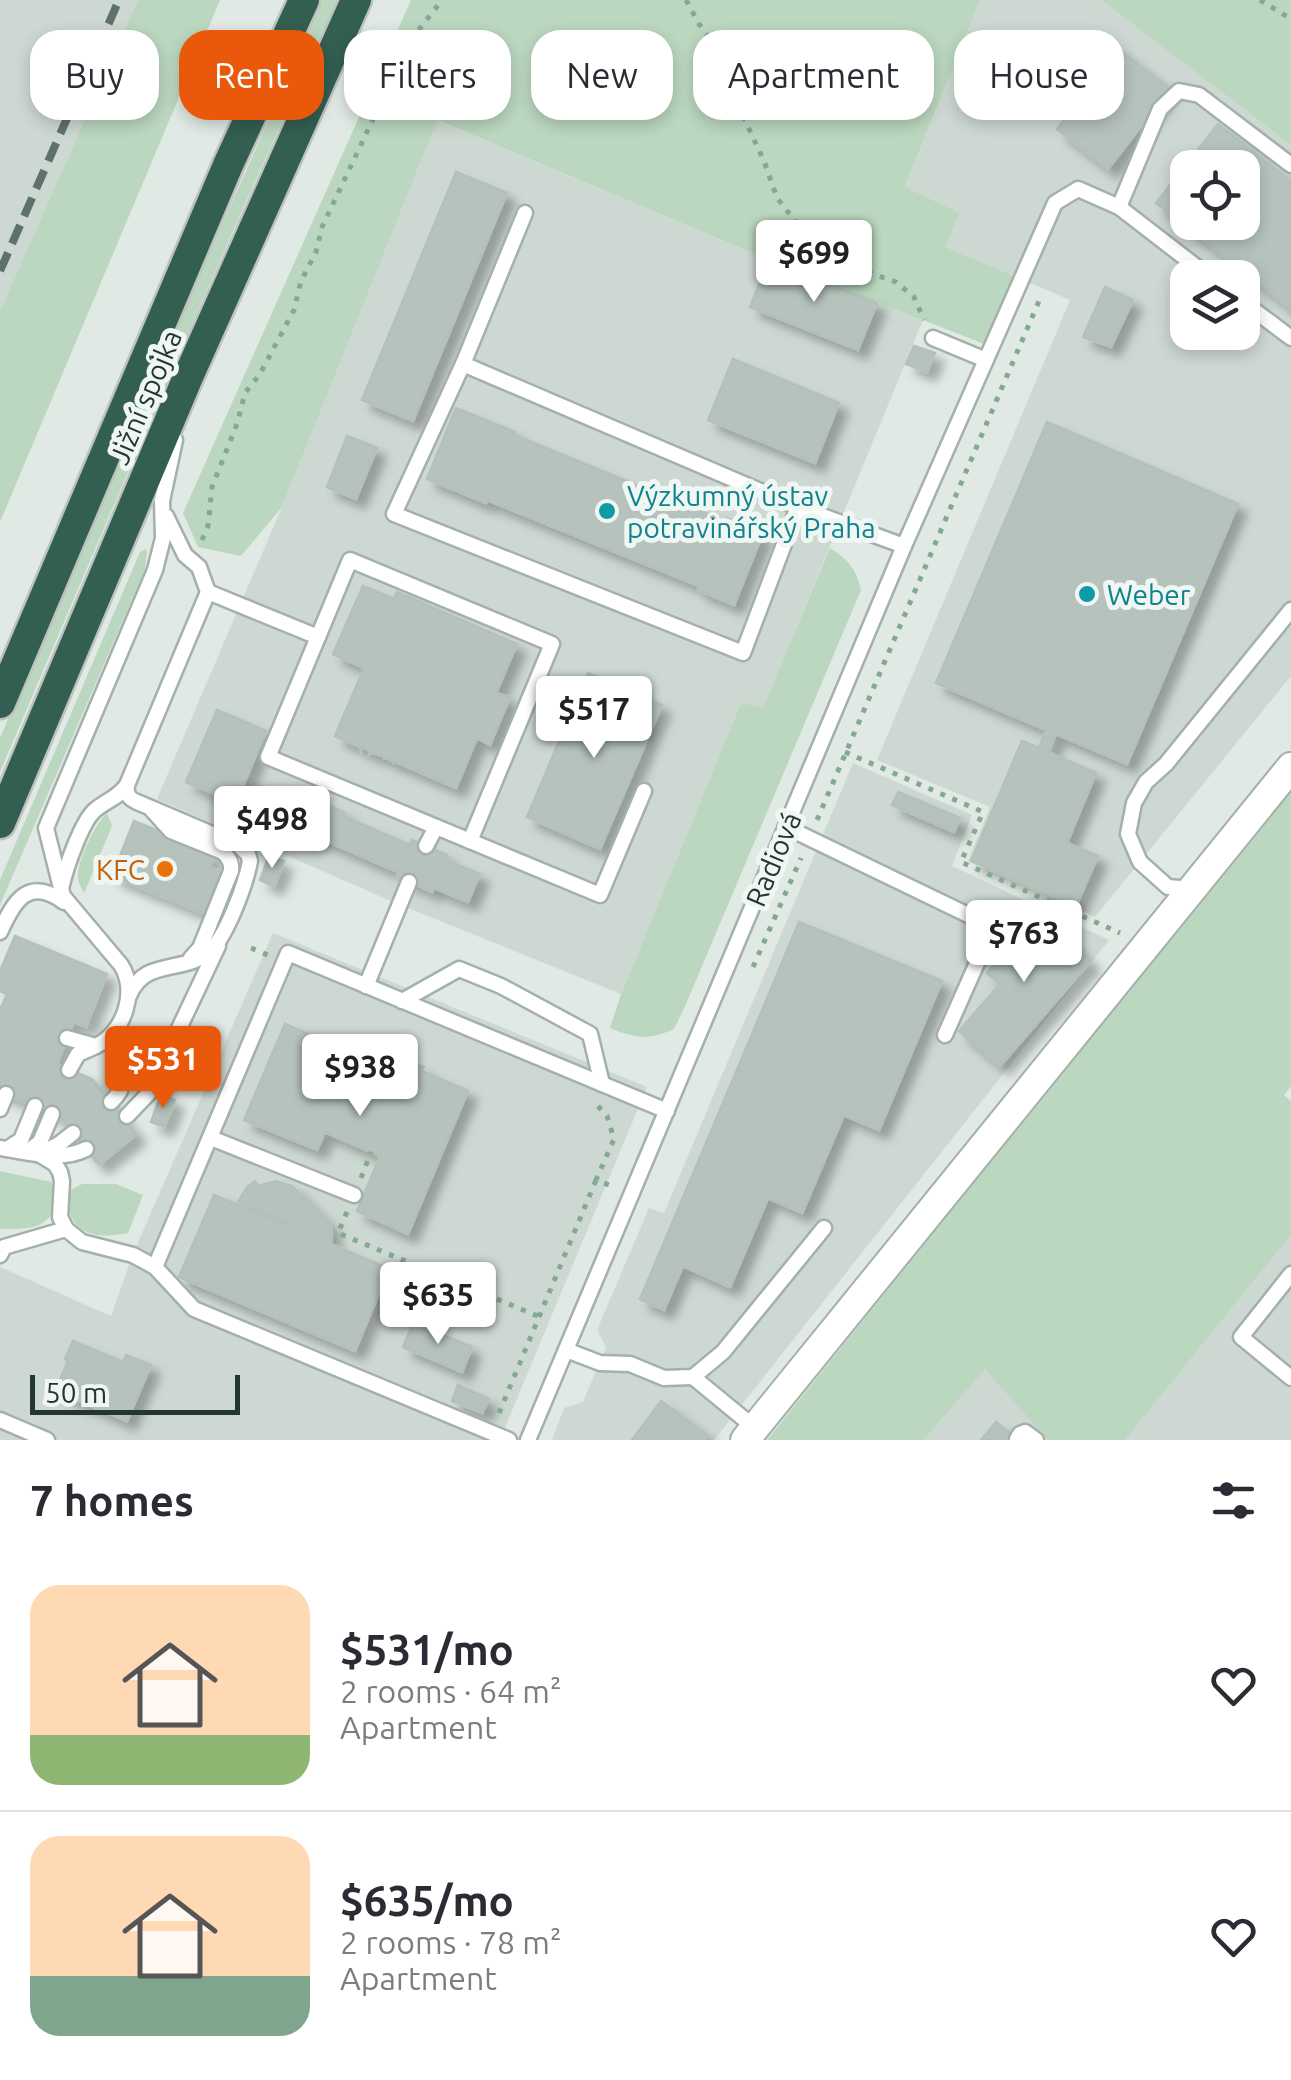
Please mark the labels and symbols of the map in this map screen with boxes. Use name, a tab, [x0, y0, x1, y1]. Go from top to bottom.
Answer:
pin: $699	[755, 220, 873, 305]
street label: Jižní spojka	[103, 325, 187, 469]
place label: Výzkumný ústav potravinářský Praha	[627, 480, 876, 543]
marker: Výzkumný ústav potravinářský Praha	[596, 500, 618, 522]
place label: Weber	[1107, 579, 1191, 610]
marker: Weber	[1076, 583, 1098, 605]
pin: $517	[535, 676, 653, 761]
pin: $498	[213, 786, 331, 871]
street label: Radiová	[739, 807, 807, 911]
place label: KFC	[96, 854, 145, 885]
marker: KFC	[154, 858, 176, 880]
pin: $763	[965, 900, 1083, 985]
pin: $531	[104, 1026, 222, 1111]
pin: $938	[301, 1034, 419, 1119]
pin: $635	[379, 1262, 497, 1347]
scale bar	[30, 1370, 240, 1414]

